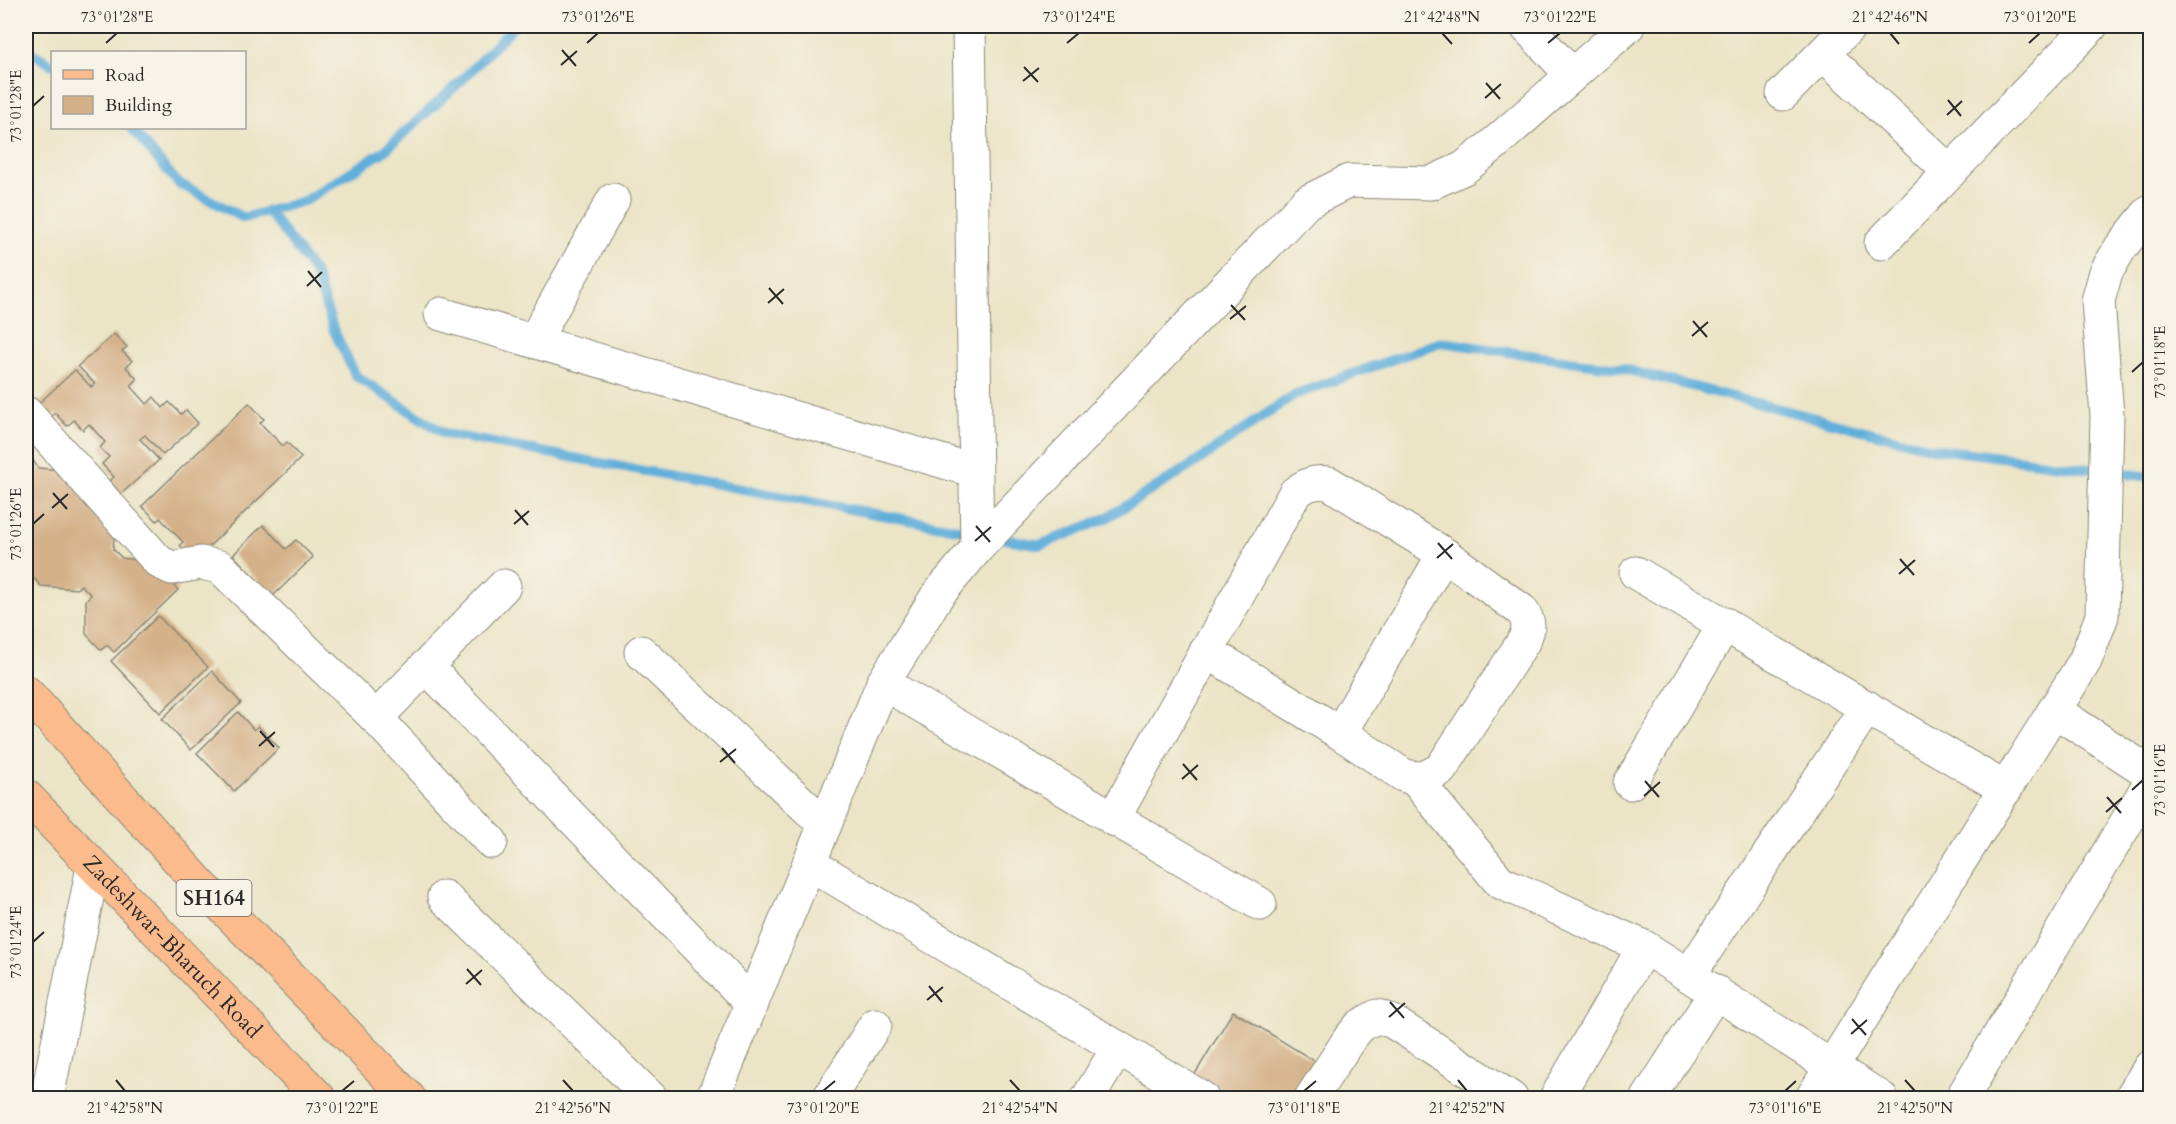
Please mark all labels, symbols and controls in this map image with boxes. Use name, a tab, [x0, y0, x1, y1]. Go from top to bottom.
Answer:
text: 73°01'28"E	[81, 7, 153, 27]
text: 73°01'26"E	[562, 7, 634, 27]
text: 73°01'24"E	[1043, 7, 1115, 27]
text: 21°42'48"N	[1404, 7, 1480, 27]
text: 73°01'22"E	[1524, 7, 1596, 27]
text: 21°42'46"N	[1852, 7, 1928, 27]
text: 73°01'20"E	[2004, 7, 2076, 27]
legend	[51, 51, 246, 129]
text: Road	[105, 63, 145, 88]
text: 73°01'28"E	[6, 70, 26, 142]
text: Building	[105, 93, 173, 118]
text: 73°01'18"E	[2150, 326, 2170, 398]
text: 73°01'26"E	[6, 488, 26, 560]
text: 73°01'16"E	[2150, 744, 2170, 816]
street label: Zadeshwar-Bharuch Road	[76, 849, 268, 1045]
road number: SH164	[176, 880, 252, 916]
text: 73°01'24"E	[6, 906, 26, 978]
text: 21°42'58"N	[87, 1098, 163, 1118]
text: 73°01'22"E	[306, 1098, 378, 1118]
text: 21°42'56"N	[535, 1098, 611, 1118]
text: 73°01'20"E	[787, 1098, 859, 1118]
text: 21°42'54"N	[982, 1098, 1058, 1118]
text: 73°01'18"E	[1268, 1098, 1340, 1118]
text: 21°42'52"N	[1429, 1098, 1505, 1118]
text: 73°01'16"E	[1749, 1098, 1821, 1118]
text: 21°42'50"N	[1877, 1098, 1953, 1118]

